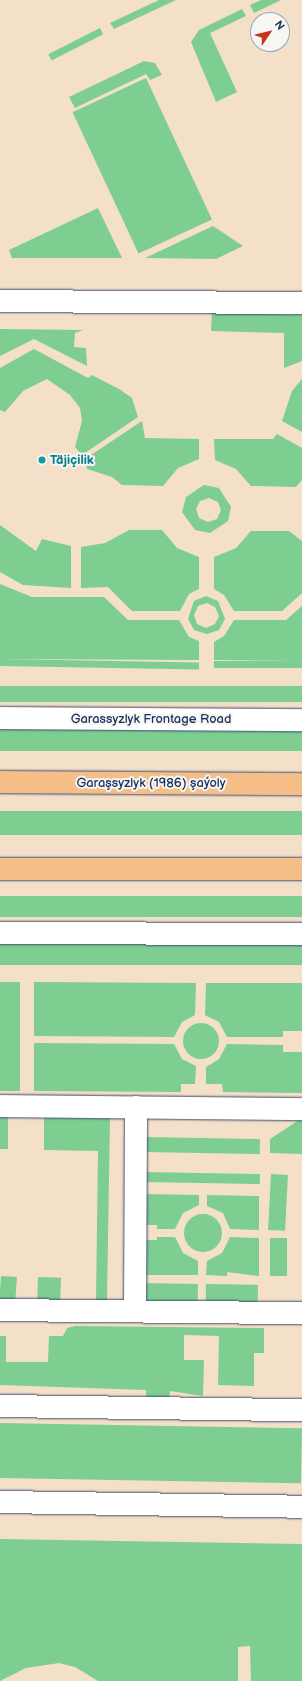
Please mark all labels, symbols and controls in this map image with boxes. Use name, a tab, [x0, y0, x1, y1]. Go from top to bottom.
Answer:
north arrow	[250, 12, 290, 52]
text: N	[272, 18, 287, 33]
place label: Täjiçilik	[50, 452, 94, 468]
marker: Täjiçilik	[37, 455, 47, 465]
street label: Garassyzlyk Frontage Road	[71, 711, 231, 727]
street label: Garaşsyzlyk (1986) şaýoly	[76, 775, 226, 791]

